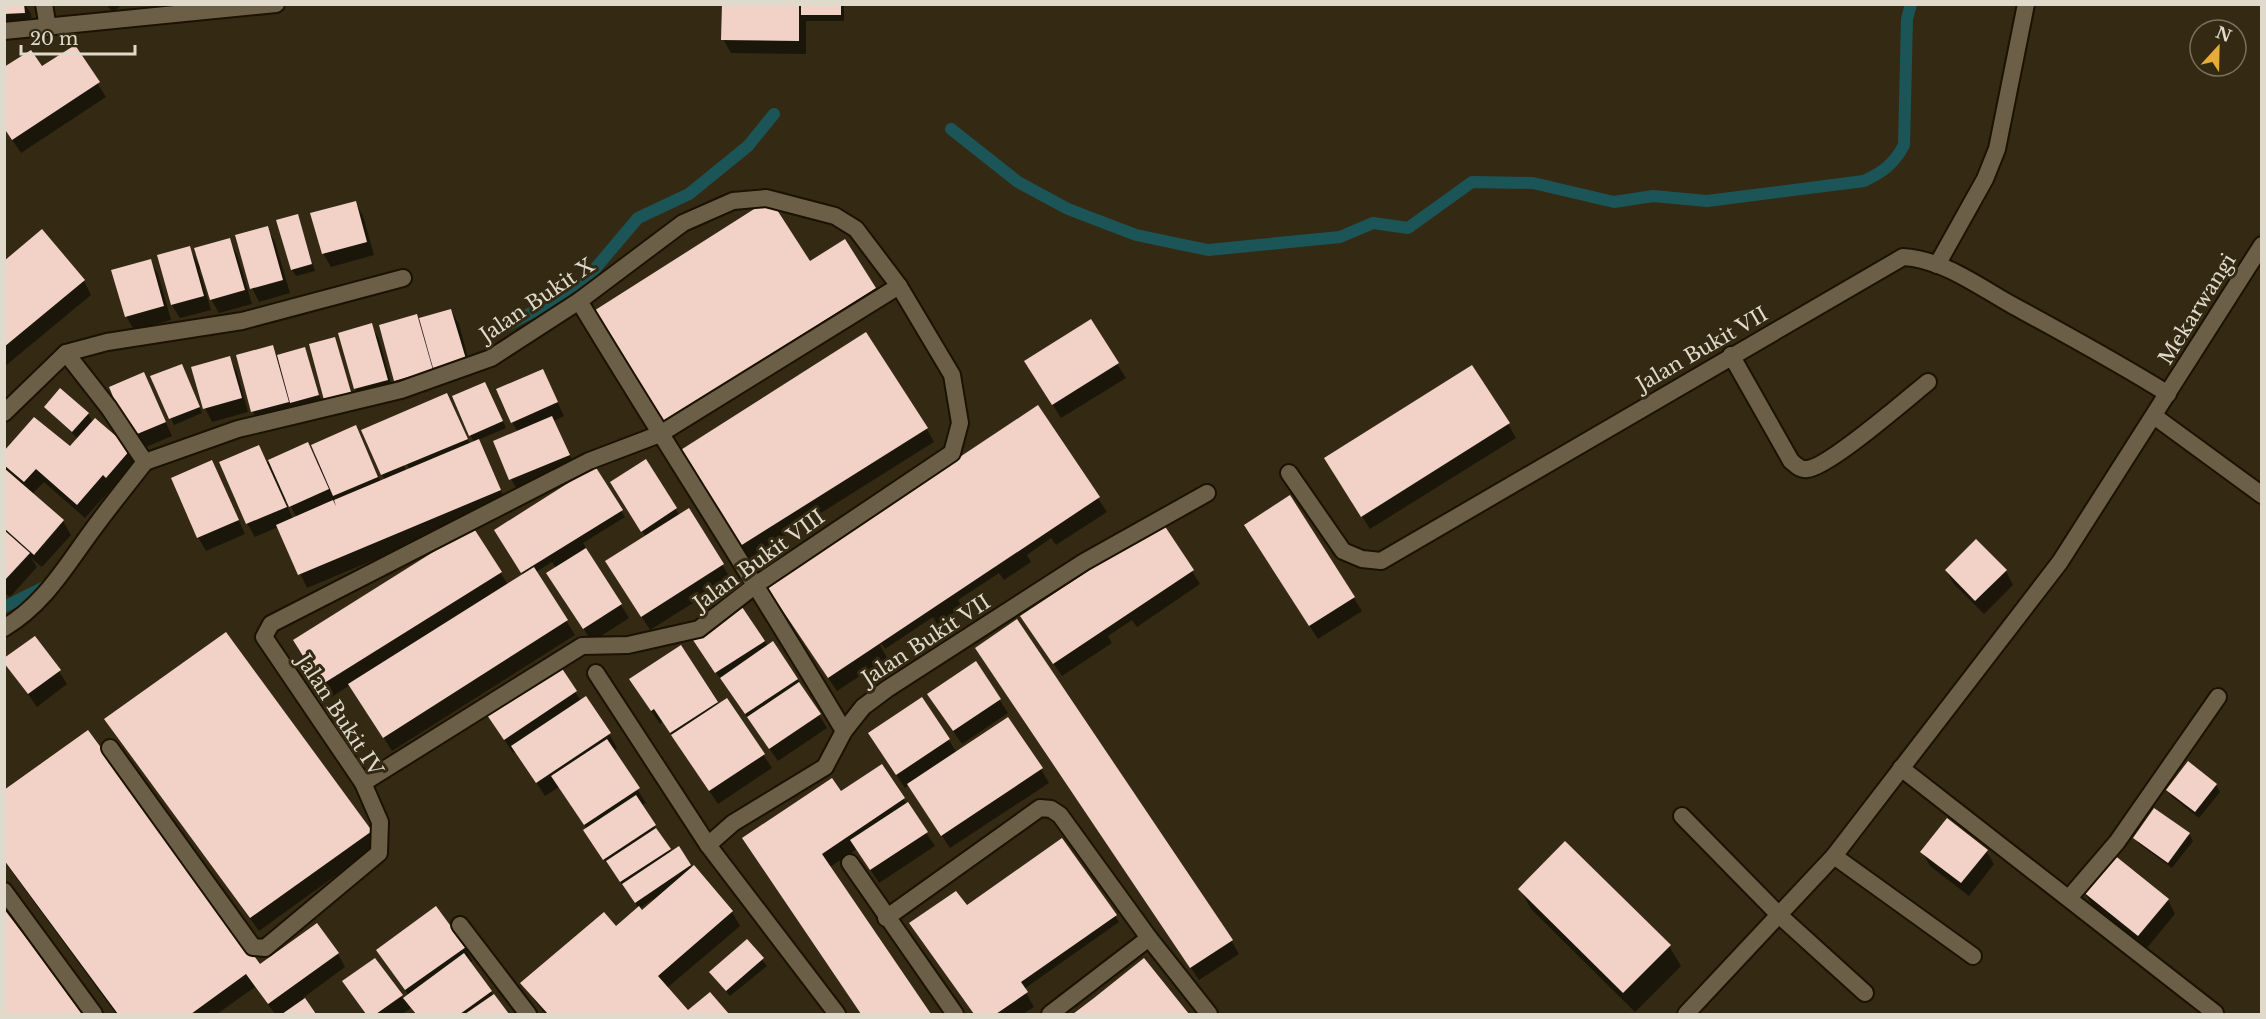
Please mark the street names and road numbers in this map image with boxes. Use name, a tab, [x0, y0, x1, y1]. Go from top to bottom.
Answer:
street label: Mekarwangi	[2153, 249, 2241, 369]
street label: Jalan Bukit X	[473, 253, 599, 349]
street label: Jalan Bukit VII	[1629, 302, 1772, 398]
street label: Jalan Bukit VIII	[686, 504, 829, 617]
street label: Jalan Bukit VII	[855, 590, 995, 692]
street label: Jalan Bukit IV	[290, 647, 388, 781]

